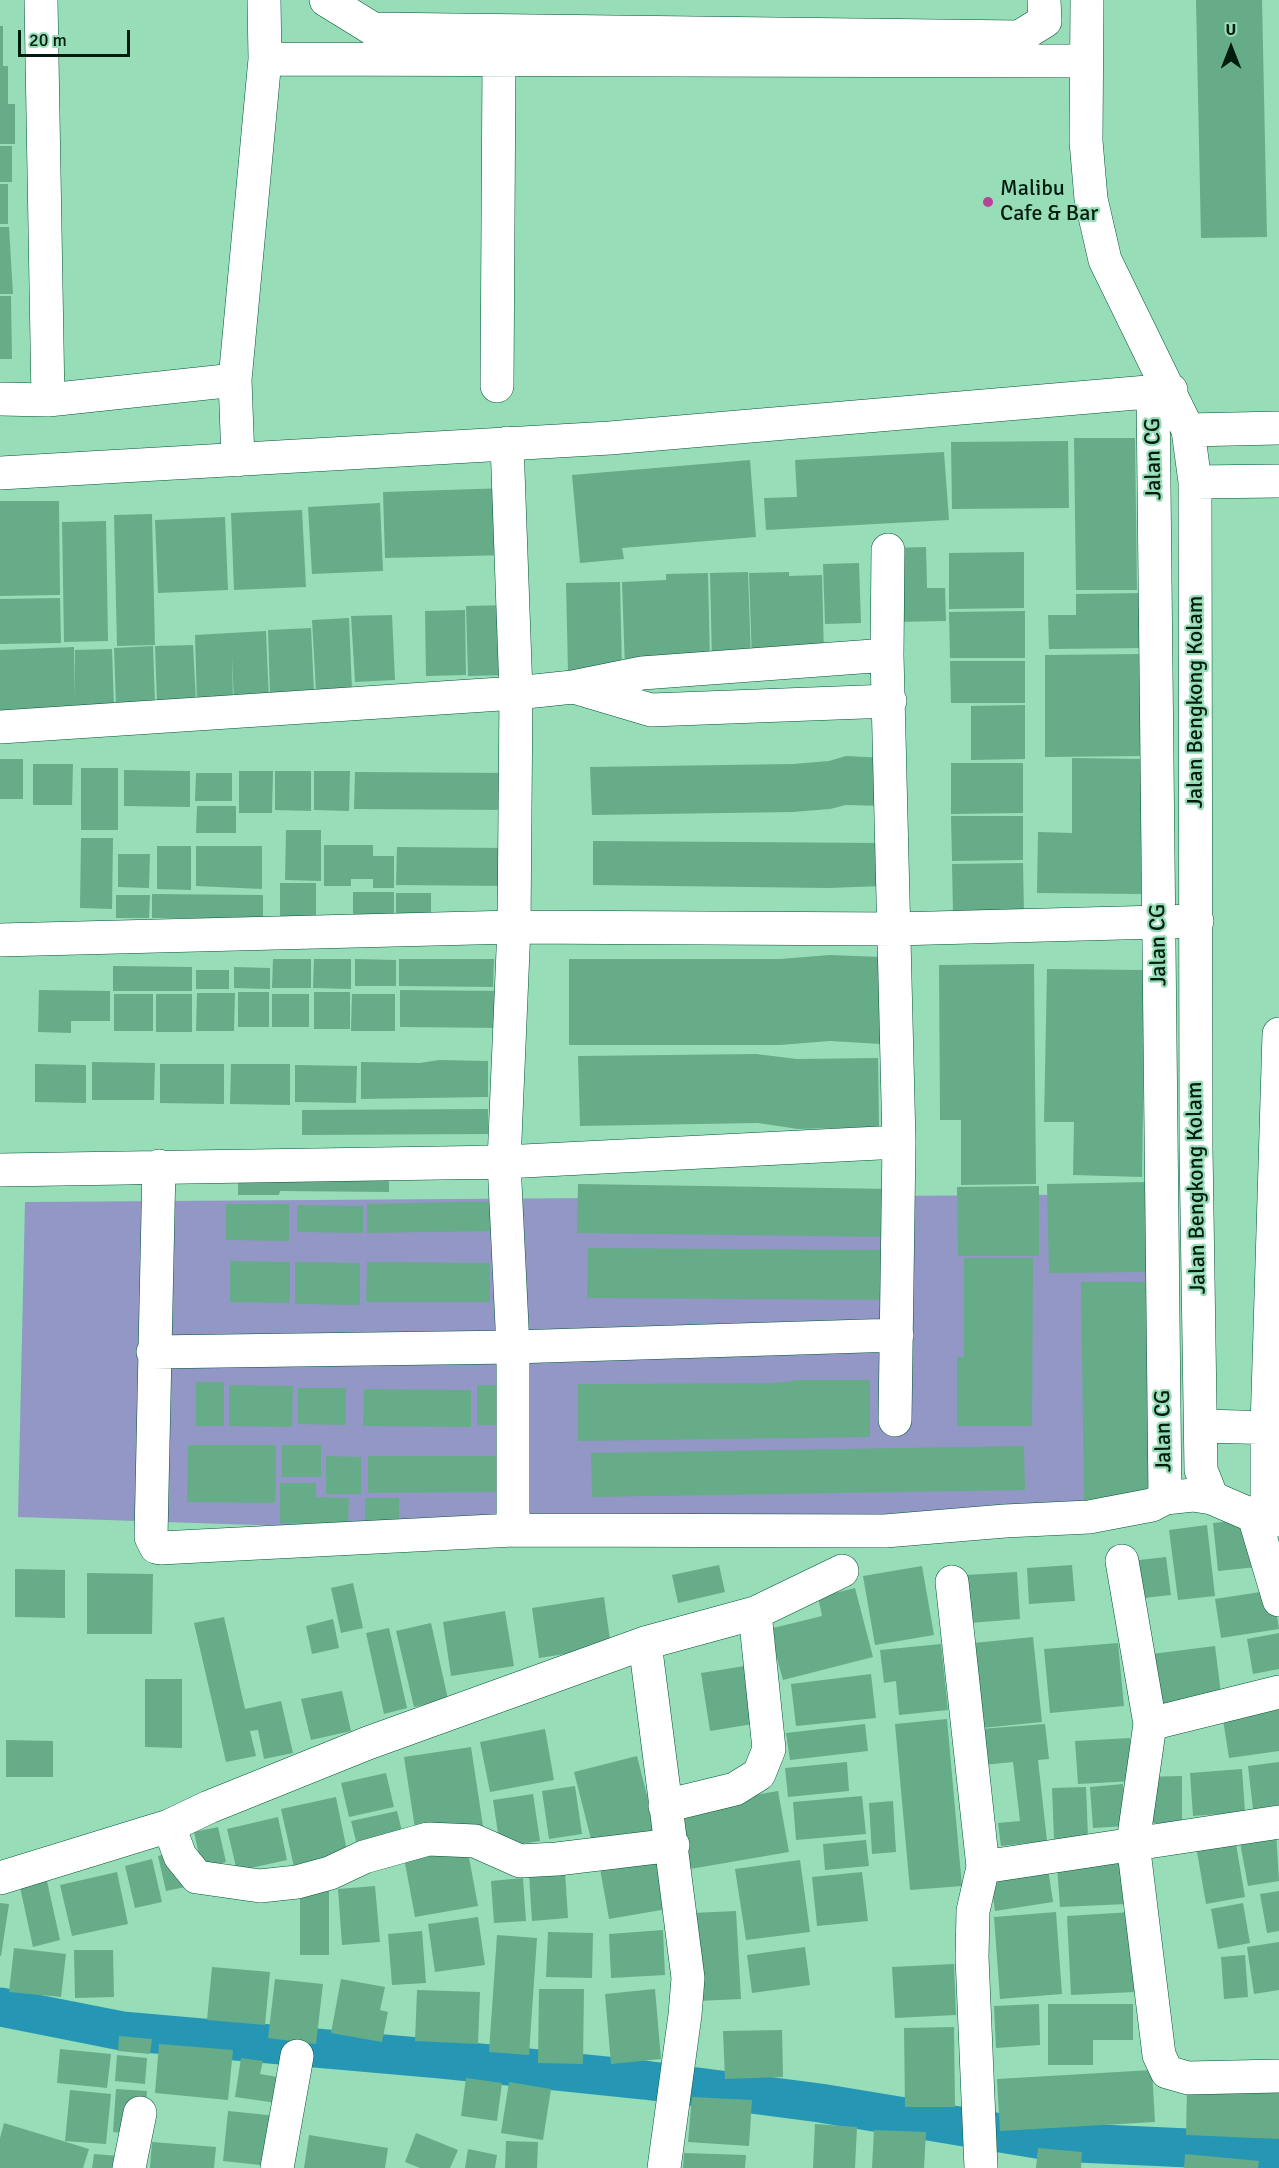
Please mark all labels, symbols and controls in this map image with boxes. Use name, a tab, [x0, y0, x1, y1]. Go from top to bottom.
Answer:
scale bar	[21, 18, 134, 56]
north arrow	[1201, 18, 1261, 78]
text: U	[1226, 20, 1236, 40]
text: 20 m	[29, 29, 67, 51]
place label: Malibu Cafe & Bar	[1000, 176, 1098, 228]
marker: Malibu Cafe & Bar	[981, 195, 995, 209]
street label: Jalan CG	[1140, 418, 1168, 500]
street label: Jalan Bengkong Kolam	[1183, 596, 1209, 808]
street label: Jalan CG	[1145, 904, 1173, 986]
street label: Jalan Bengkong Kolam	[1182, 1081, 1212, 1295]
street label: Jalan CG	[1150, 1390, 1178, 1472]

